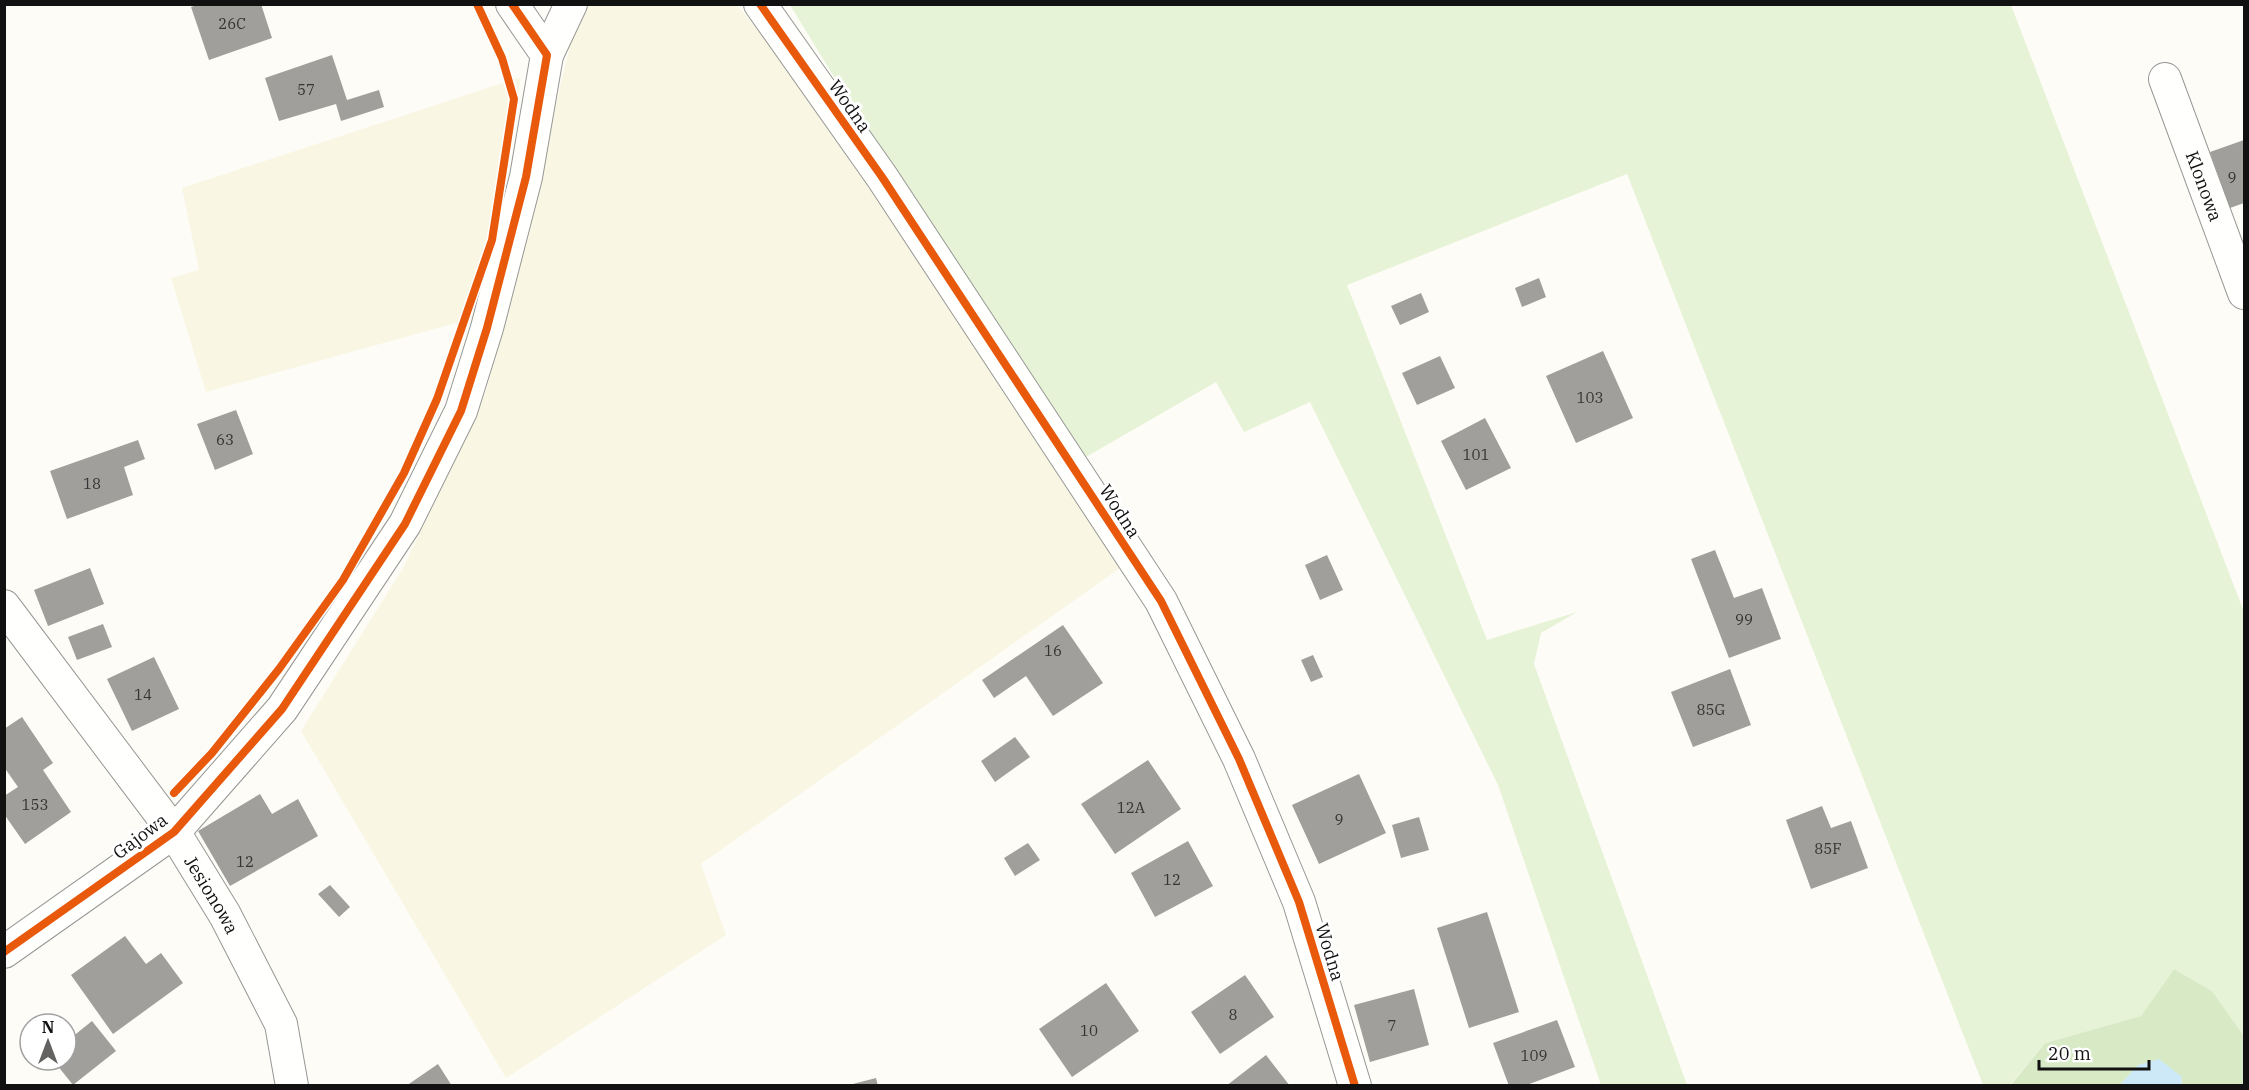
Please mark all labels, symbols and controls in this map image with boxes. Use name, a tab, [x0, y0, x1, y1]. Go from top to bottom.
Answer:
house number: 26C	[218, 14, 246, 33]
street label: Wodna	[824, 75, 876, 137]
house number: 57	[297, 80, 315, 99]
street label: Klonowa	[2181, 147, 2228, 225]
house number: 9	[2227, 168, 2237, 187]
house number: 103	[1576, 388, 1604, 407]
house number: 63	[216, 430, 234, 449]
house number: 101	[1462, 445, 1490, 464]
house number: 18	[83, 474, 101, 493]
street label: Wodna	[1094, 480, 1146, 542]
house number: 99	[1735, 610, 1753, 629]
house number: 16	[1044, 641, 1062, 660]
house number: 14	[134, 685, 152, 704]
house number: 85G	[1697, 700, 1726, 719]
house number: 153	[21, 795, 49, 814]
house number: 12A	[1117, 798, 1146, 817]
street label: Gajowa	[108, 808, 172, 864]
house number: 9	[1334, 810, 1344, 829]
house number: 85F	[1814, 839, 1842, 858]
street label: Jesionowa	[180, 851, 244, 938]
house number: 12	[236, 852, 254, 871]
house number: 12	[1163, 870, 1181, 889]
street label: Wodna	[1310, 920, 1350, 984]
house number: 8	[1228, 1005, 1238, 1024]
north arrow	[18, 1012, 78, 1072]
house number: 7	[1387, 1016, 1397, 1035]
text: N	[42, 1017, 54, 1037]
house number: 10	[1080, 1021, 1098, 1040]
scale bar	[2039, 1033, 2148, 1071]
text: 20 m	[2048, 1042, 2091, 1065]
house number: 109	[1520, 1046, 1548, 1065]

